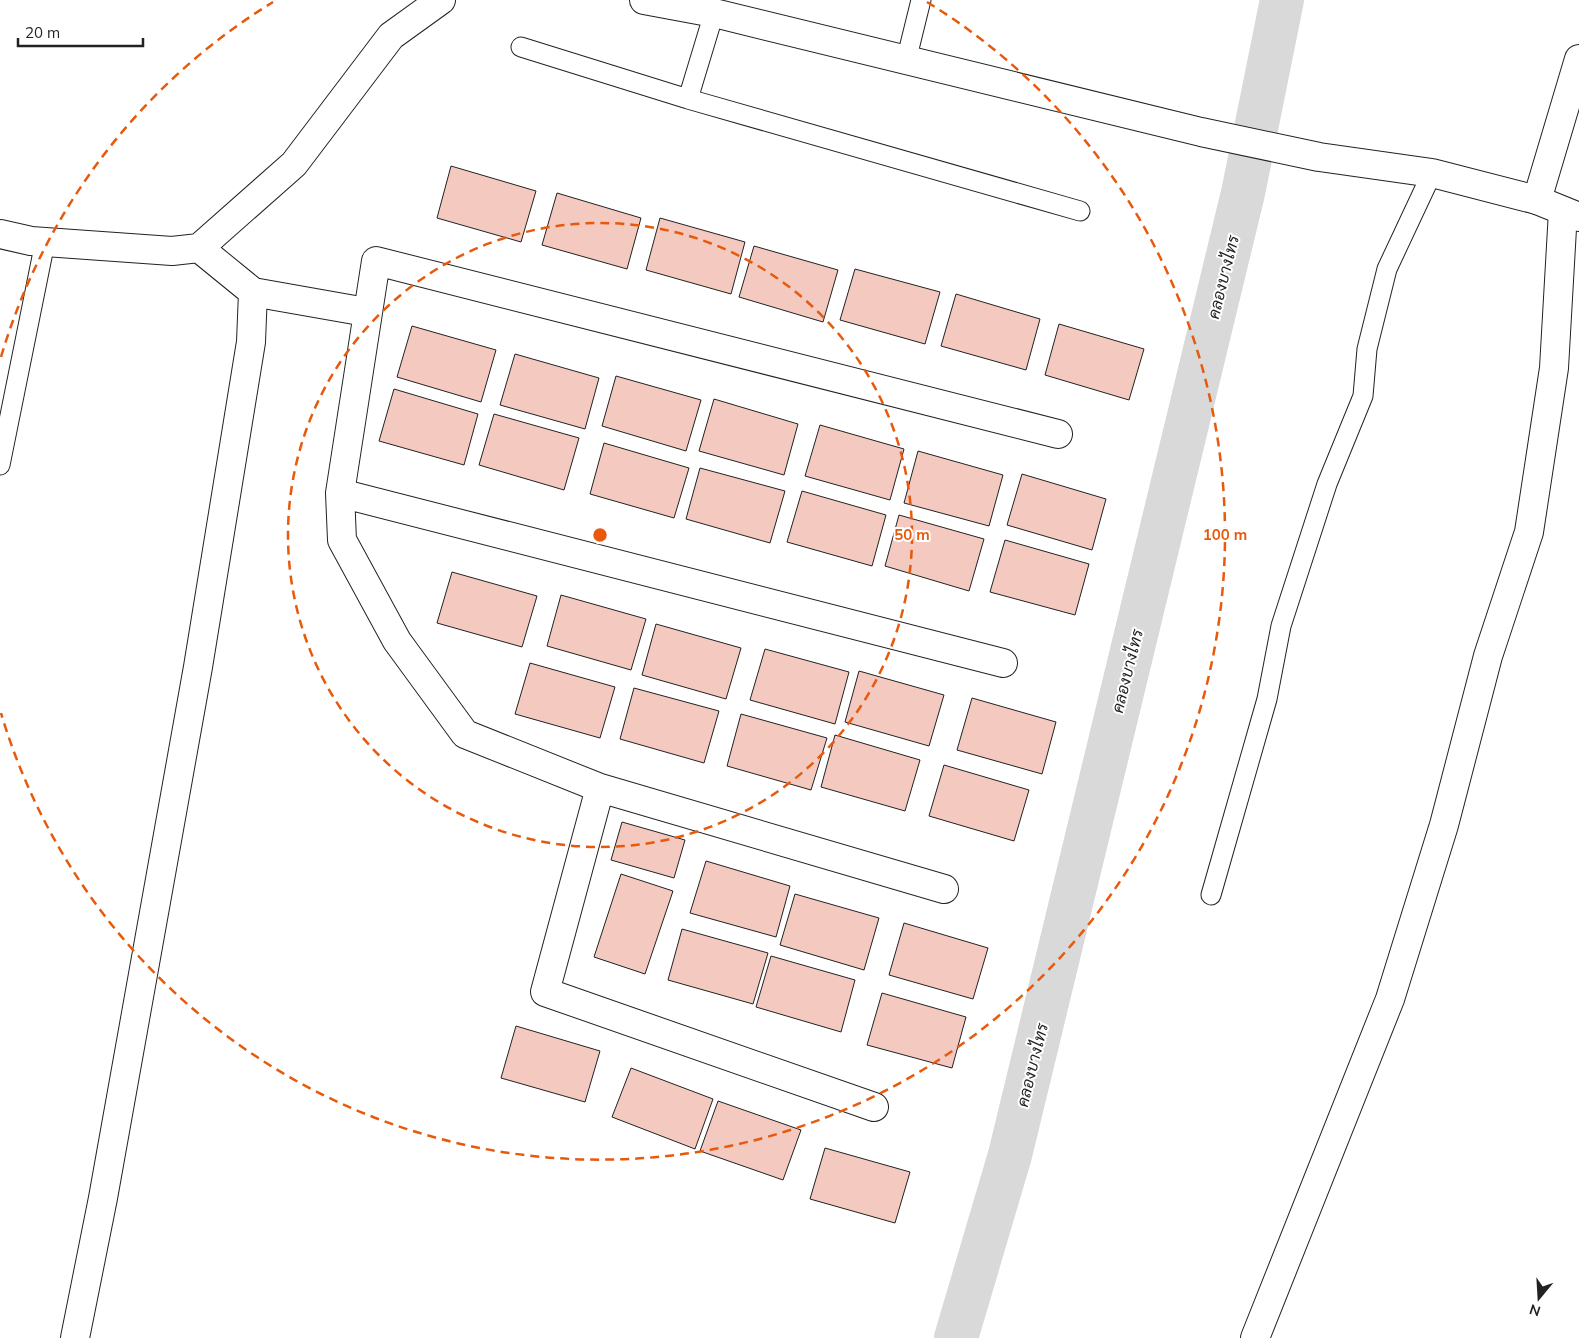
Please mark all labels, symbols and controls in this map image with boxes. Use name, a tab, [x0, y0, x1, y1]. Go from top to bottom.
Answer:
scale bar	[18, 15, 142, 47]
text: 20 m	[25, 23, 60, 42]
water label: คลองบางไทร	[1202, 232, 1243, 321]
text: 50 m	[894, 525, 930, 544]
text: 100 m	[1203, 525, 1247, 544]
centre of rings	[591, 526, 609, 544]
water label: คลองบางไทร	[1106, 626, 1147, 715]
water label: คลองบางไทร	[1011, 1020, 1052, 1109]
north arrow	[1514, 1273, 1564, 1323]
text: N	[1527, 1300, 1543, 1321]

